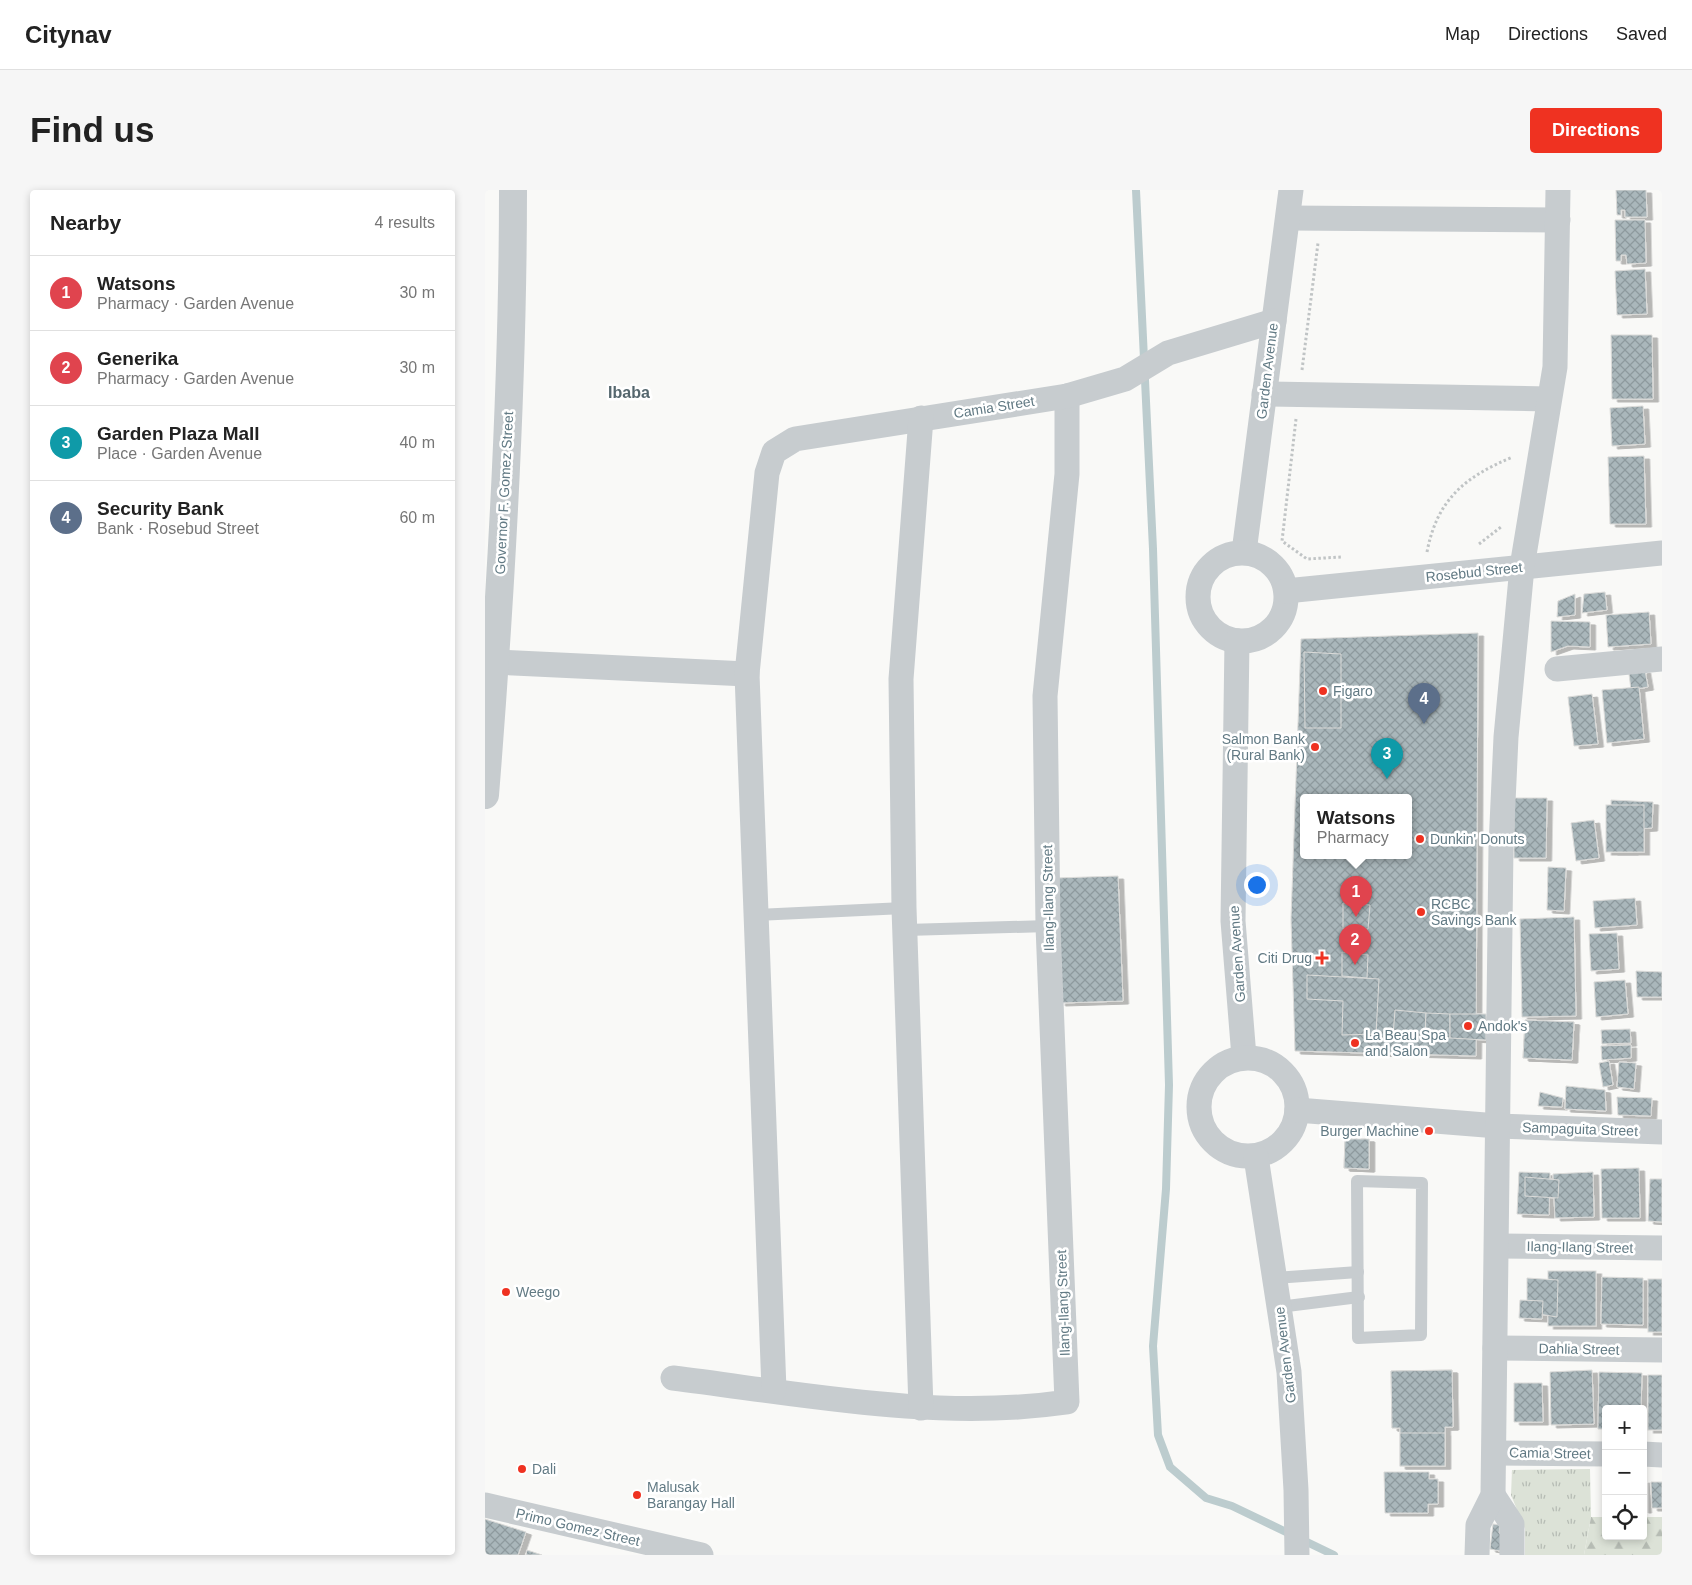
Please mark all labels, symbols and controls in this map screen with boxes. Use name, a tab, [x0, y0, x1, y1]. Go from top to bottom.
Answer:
text: Citynav	[25, 21, 112, 48]
text: Map	[1445, 24, 1480, 44]
text: Directions	[1508, 24, 1588, 44]
text: Saved	[1616, 24, 1667, 44]
button: Directions	[1530, 108, 1662, 153]
text: Find us	[30, 110, 154, 149]
text: Nearby	[50, 211, 121, 234]
text: 4 results	[375, 214, 435, 231]
text: Watsons	[97, 273, 175, 294]
text: 1	[62, 284, 70, 301]
text: 30 m	[399, 284, 435, 301]
text: Pharmacy · Garden Avenue	[97, 295, 294, 312]
street label: Garden Avenue	[1253, 322, 1281, 420]
text: Generika	[97, 348, 178, 369]
text: 2	[62, 359, 70, 376]
text: 30 m	[399, 359, 435, 376]
text: Pharmacy · Garden Avenue	[97, 370, 294, 387]
district label: Ibaba	[608, 384, 650, 401]
street label: Camia Street	[952, 393, 1036, 421]
street label: Governor F. Gomez Street	[492, 411, 516, 575]
text: Garden Plaza Mall	[97, 423, 260, 444]
text: 3	[62, 434, 70, 451]
text: 40 m	[399, 434, 435, 451]
text: Place · Garden Avenue	[97, 445, 262, 462]
text: Security Bank	[97, 498, 224, 519]
text: 4	[62, 509, 70, 526]
text: 60 m	[399, 509, 435, 526]
text: Bank · Rosebud Street	[97, 520, 259, 537]
street label: Rosebud Street	[1425, 559, 1523, 585]
place label: Figaro	[1333, 683, 1373, 699]
pin: 4	[1408, 683, 1440, 724]
marker: Figaro	[1317, 685, 1329, 697]
place label: Salmon Bank (Rural Bank)	[1222, 731, 1306, 763]
pin: 3	[1371, 738, 1403, 779]
marker: Salmon Bank (Rural Bank)	[1309, 741, 1321, 753]
popup	[1300, 794, 1412, 859]
text: Watsons	[1317, 807, 1395, 828]
text: Pharmacy	[1317, 829, 1389, 846]
place label: Dunkin' Donuts	[1430, 831, 1525, 847]
marker: Dunkin' Donuts	[1414, 833, 1426, 845]
street label: Ilang-Ilang Street	[1039, 844, 1057, 951]
your location	[1244, 872, 1270, 898]
pin: 1	[1340, 876, 1372, 917]
place label: RCBC Savings Bank	[1431, 896, 1518, 928]
street label: Garden Avenue	[1226, 905, 1248, 1003]
marker: RCBC Savings Bank	[1415, 906, 1427, 918]
pin: 2	[1339, 924, 1371, 965]
place label: Citi Drug	[1258, 950, 1312, 966]
marker: Citi Drug	[1316, 952, 1328, 964]
place label: Andok's	[1478, 1018, 1527, 1034]
marker: Andok's	[1462, 1020, 1474, 1032]
place label: La Beau Spa and Salon	[1365, 1027, 1446, 1059]
marker: La Beau Spa and Salon	[1349, 1037, 1361, 1049]
street label: Sampaguita Street	[1522, 1119, 1638, 1139]
place label: Burger Machine	[1320, 1123, 1419, 1139]
marker: Burger Machine	[1423, 1125, 1435, 1137]
street label: Ilang-Ilang Street	[1527, 1238, 1634, 1256]
street label: Ilang-Ilang Street	[1053, 1249, 1073, 1357]
place label: Weego	[516, 1284, 560, 1300]
marker: Weego	[500, 1286, 512, 1298]
street label: Garden Avenue	[1271, 1306, 1299, 1404]
street label: Dahlia Street	[1538, 1340, 1620, 1358]
map controls	[1602, 1405, 1647, 1540]
button: +	[1602, 1405, 1647, 1450]
street label: Camia Street	[1509, 1444, 1591, 1462]
button: −	[1602, 1450, 1647, 1495]
place label: Dali	[532, 1461, 556, 1477]
marker: Dali	[516, 1463, 528, 1475]
place label: Malusak Barangay Hall	[647, 1479, 735, 1511]
marker: Malusak Barangay Hall	[631, 1489, 643, 1501]
button: locate	[1602, 1495, 1647, 1540]
street label: Primo Gomez Street	[514, 1505, 642, 1549]

